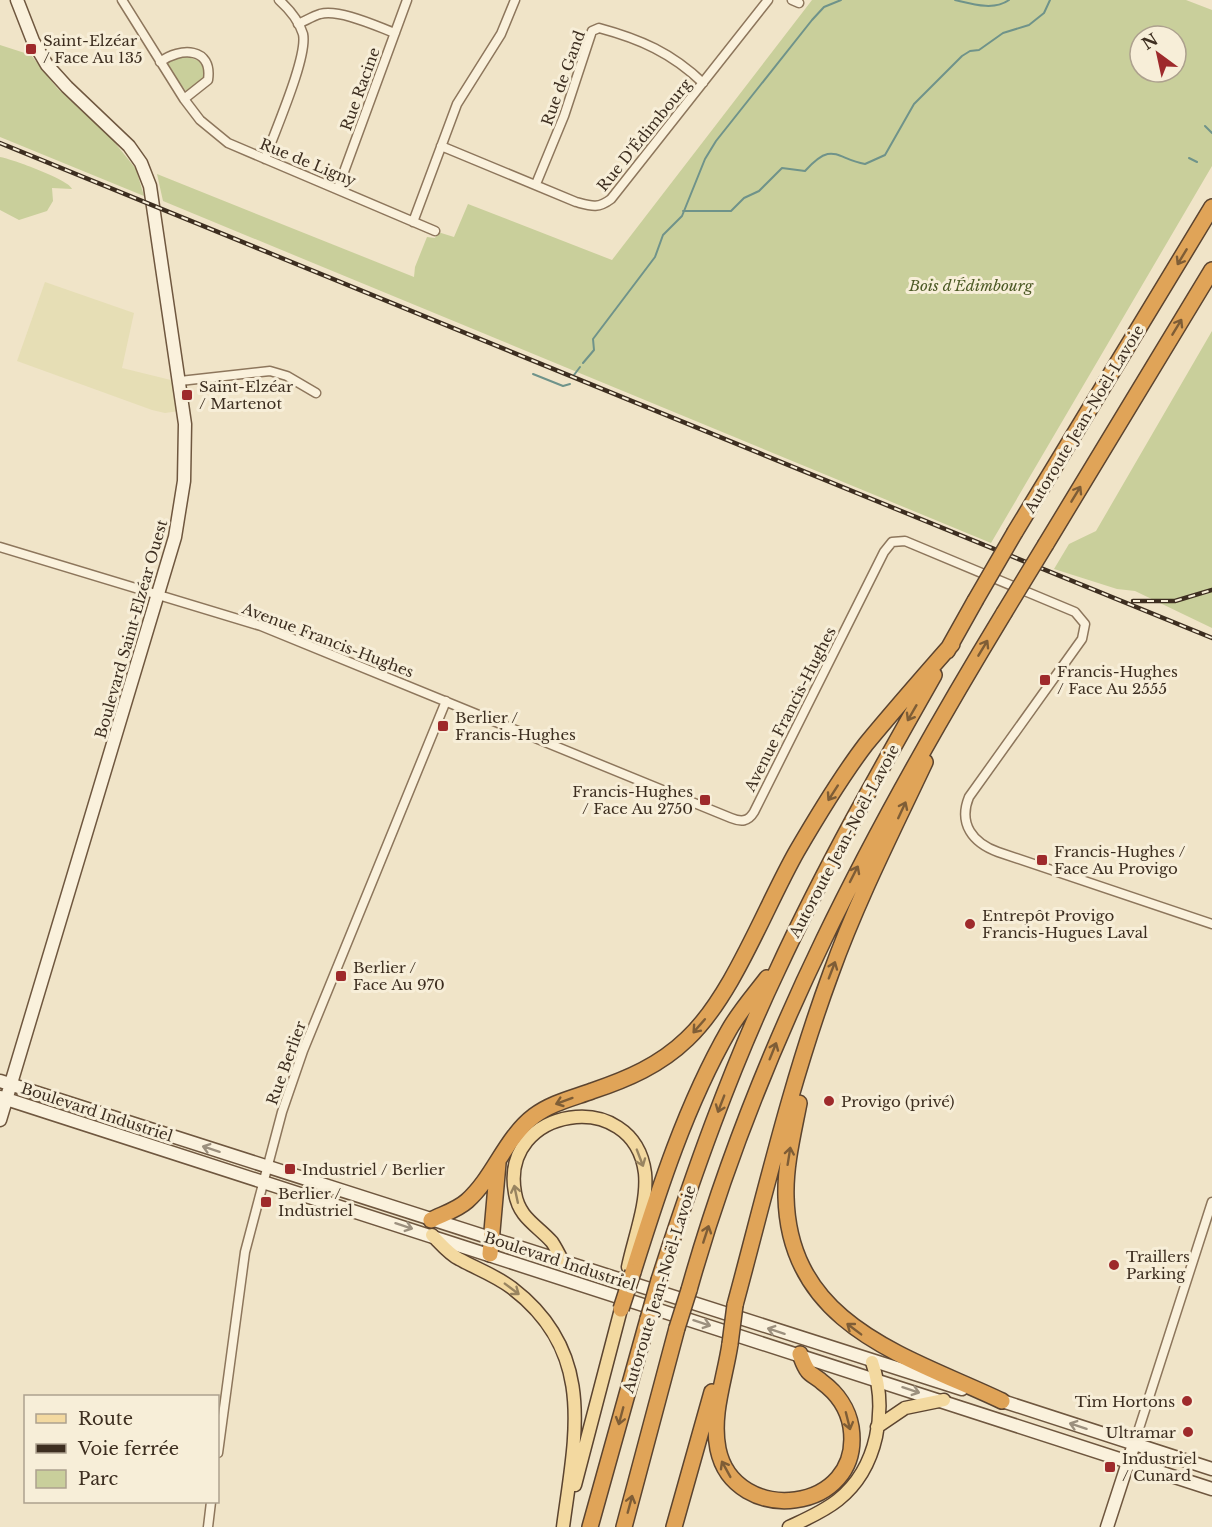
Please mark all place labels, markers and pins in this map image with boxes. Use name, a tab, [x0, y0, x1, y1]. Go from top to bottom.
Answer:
place label: Saint-Elzéar / Face Au 135	[43, 31, 143, 67]
marker: Saint-Elzéar / Face Au 135	[24, 42, 38, 56]
place label: Saint-Elzéar / Martenot	[199, 377, 294, 413]
marker: Saint-Elzéar / Martenot	[180, 388, 194, 402]
place label: Francis-Hughes / Face Au 2555	[1057, 662, 1178, 698]
marker: Francis-Hughes / Face Au 2555	[1038, 673, 1052, 687]
place label: Berlier / Francis-Hughes	[455, 708, 576, 744]
marker: Berlier / Francis-Hughes	[436, 719, 450, 733]
place label: Francis-Hughes / Face Au 2750	[572, 782, 693, 818]
marker: Francis-Hughes / Face Au 2750	[698, 793, 712, 807]
place label: Francis-Hughes / Face Au Provigo	[1054, 842, 1186, 878]
marker: Francis-Hughes / Face Au Provigo	[1035, 853, 1049, 867]
place label: Entrepôt Provigo Francis-Hugues Laval	[982, 906, 1148, 942]
marker: Entrepôt Provigo Francis-Hugues Laval	[963, 917, 977, 931]
place label: Berlier / Face Au 970	[353, 958, 445, 994]
marker: Berlier / Face Au 970	[334, 969, 348, 983]
place label: Provigo (privé)	[841, 1092, 954, 1111]
marker: Provigo (privé)	[822, 1094, 836, 1108]
place label: Industriel / Berlier	[302, 1160, 446, 1179]
marker: Industriel / Berlier	[283, 1162, 297, 1176]
place label: Berlier / Industriel	[278, 1184, 353, 1220]
marker: Berlier / Industriel	[259, 1195, 273, 1209]
place label: Traillers Parking	[1126, 1247, 1190, 1283]
marker: Traillers Parking	[1107, 1258, 1121, 1272]
place label: Tim Hortons	[1075, 1392, 1175, 1411]
marker: Tim Hortons	[1180, 1394, 1194, 1408]
place label: Ultramar	[1106, 1423, 1177, 1442]
marker: Ultramar	[1181, 1425, 1195, 1439]
place label: Industriel / Cunard	[1122, 1449, 1197, 1485]
marker: Industriel / Cunard	[1103, 1460, 1117, 1474]

